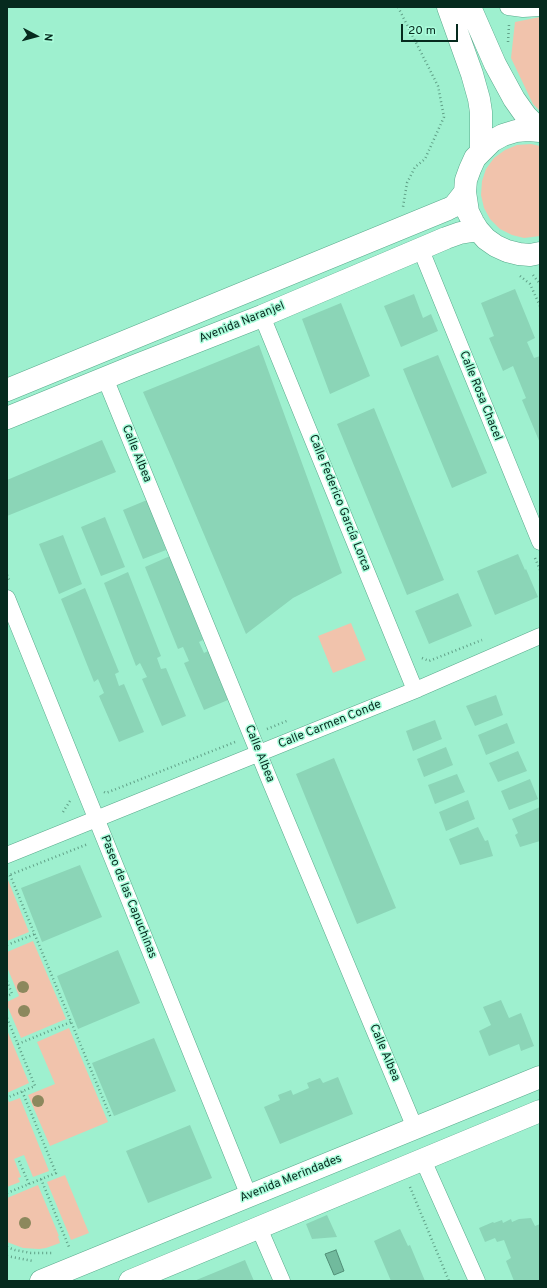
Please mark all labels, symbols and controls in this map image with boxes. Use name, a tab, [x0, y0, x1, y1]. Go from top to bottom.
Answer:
north arrow	[16, 16, 56, 56]
scale bar	[403, 16, 460, 42]
text: 20 m	[408, 23, 436, 39]
text: N	[41, 33, 55, 42]
street label: Avenida Naranjel	[197, 299, 287, 347]
street label: Calle Rosa Chacel	[455, 349, 505, 443]
street label: Calle Albea	[118, 423, 154, 485]
street label: Calle Federico García Lorca	[305, 433, 373, 573]
street label: Calle Carmen Conde	[277, 698, 383, 752]
street label: Calle Albea	[241, 723, 277, 785]
street label: Paseo de las Capuchinas	[97, 833, 159, 961]
street label: Calle Albea	[366, 1022, 402, 1084]
street label: Avenida Merindades	[238, 1152, 344, 1206]

